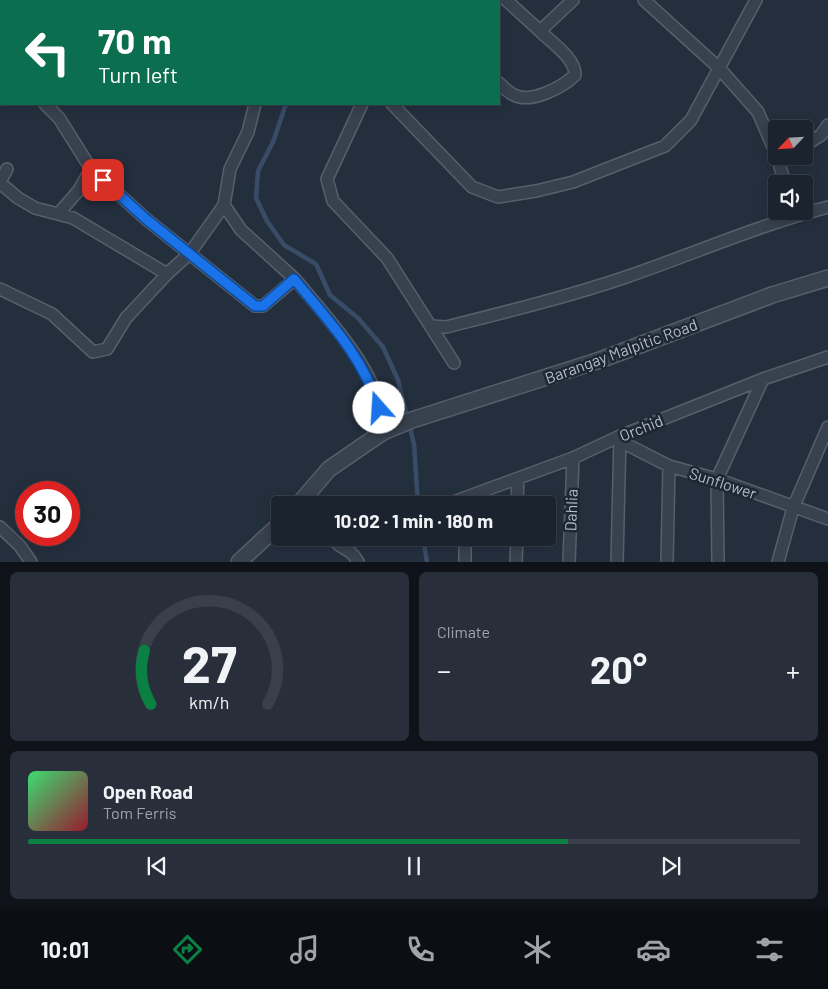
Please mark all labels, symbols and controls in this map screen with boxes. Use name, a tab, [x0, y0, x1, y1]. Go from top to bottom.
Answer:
text: 70 m	[98, 19, 172, 61]
icon: left	[15, 20, 80, 85]
text: Turn left	[98, 61, 178, 87]
north arrow	[768, 120, 812, 165]
map controls	[768, 120, 813, 220]
pin	[82, 159, 124, 201]
icon: arrive	[89, 166, 117, 194]
button: sound	[768, 175, 813, 220]
street label: Barangay Malpitic Road	[542, 314, 700, 387]
position arrow	[352, 381, 404, 433]
street label: Orchid	[616, 410, 665, 445]
street label: Sunflower	[687, 463, 760, 502]
speed limit sign: 30	[15, 481, 80, 546]
street label: Dahlia	[560, 488, 581, 532]
text: 10:02 · 1 min · 180 m	[334, 509, 493, 532]
text: Climate	[437, 622, 490, 641]
text: 27	[182, 631, 237, 693]
text: 20°	[590, 646, 647, 692]
text: −	[437, 653, 451, 687]
text: +	[786, 653, 800, 687]
text: km/h	[189, 691, 230, 713]
text: Open Road	[103, 780, 193, 803]
text: Tom Ferris	[103, 803, 177, 822]
icon: previous	[143, 852, 171, 880]
icon: pause	[400, 852, 428, 880]
icon: next	[657, 852, 685, 880]
icon: directions	[170, 932, 205, 967]
icon: music	[287, 932, 322, 967]
icon: phone	[403, 932, 438, 967]
icon: climate	[520, 932, 555, 967]
icon: car	[636, 932, 671, 967]
icon: filters	[752, 932, 787, 967]
text: 10:01	[41, 936, 89, 962]

